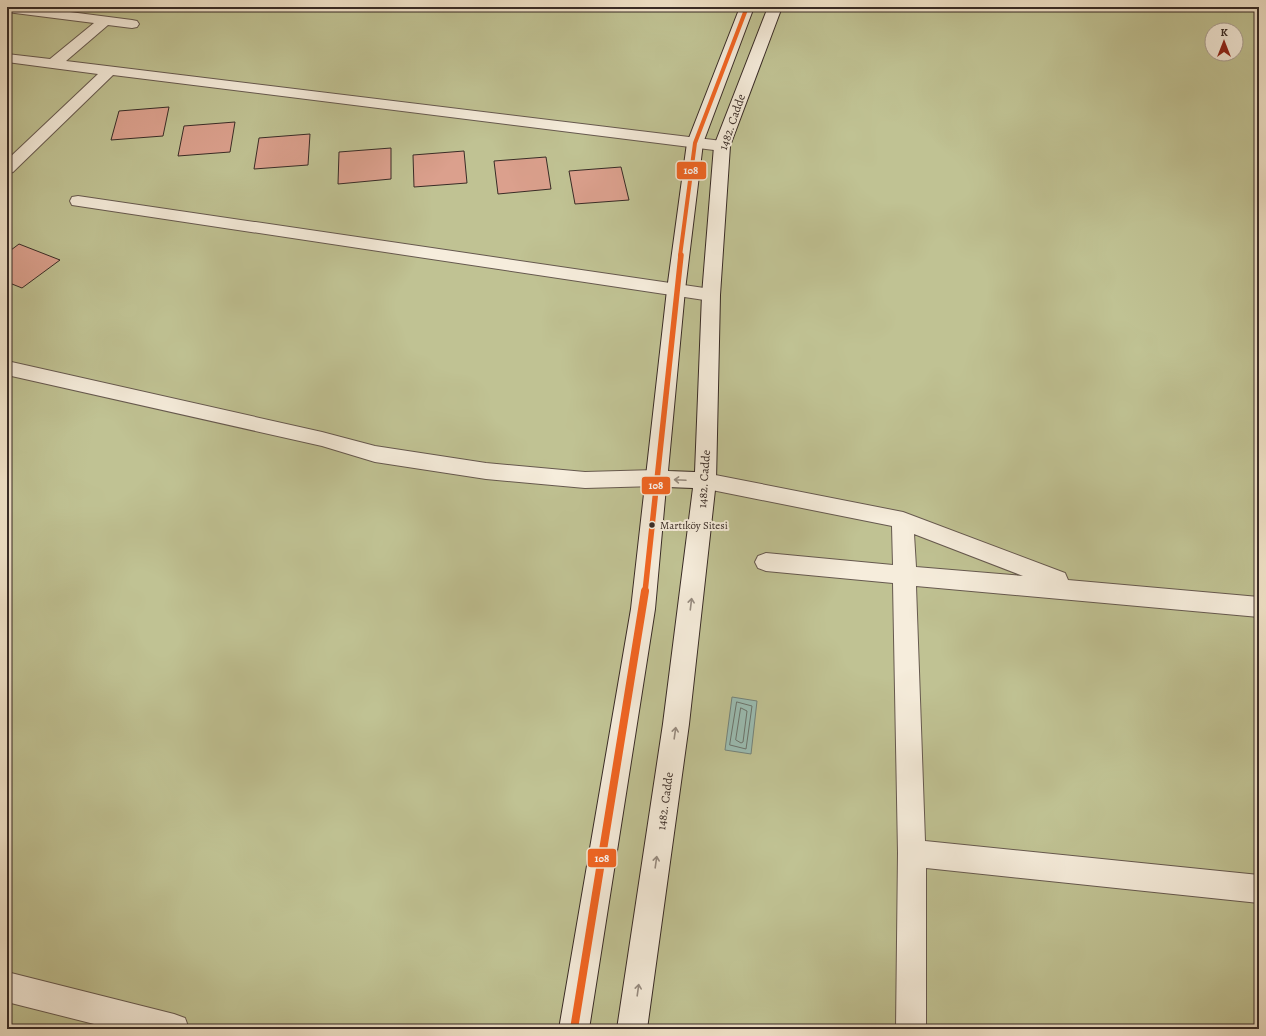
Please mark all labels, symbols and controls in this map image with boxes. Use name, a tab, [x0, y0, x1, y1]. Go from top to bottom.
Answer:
north arrow	[1204, 22, 1244, 62]
text: K	[1220, 25, 1228, 40]
street label: 1482. Cadde	[715, 92, 749, 152]
line badge: 108	[676, 161, 707, 180]
text: 108	[684, 163, 698, 178]
street label: 1482. Cadde	[694, 449, 714, 509]
line badge: 108	[641, 476, 671, 495]
one-way arrow	[674, 476, 687, 483]
text: 108	[649, 478, 663, 493]
place label: Martıköy Sitesi	[660, 518, 728, 533]
marker: Martıköy Sitesi	[647, 520, 657, 530]
one-way arrow	[687, 598, 695, 611]
one-way arrow	[671, 727, 679, 740]
street label: 1482. Cadde	[653, 771, 677, 831]
line badge: 108	[587, 848, 617, 868]
text: 108	[595, 851, 609, 866]
one-way arrow	[652, 856, 660, 869]
one-way arrow	[634, 984, 642, 997]

